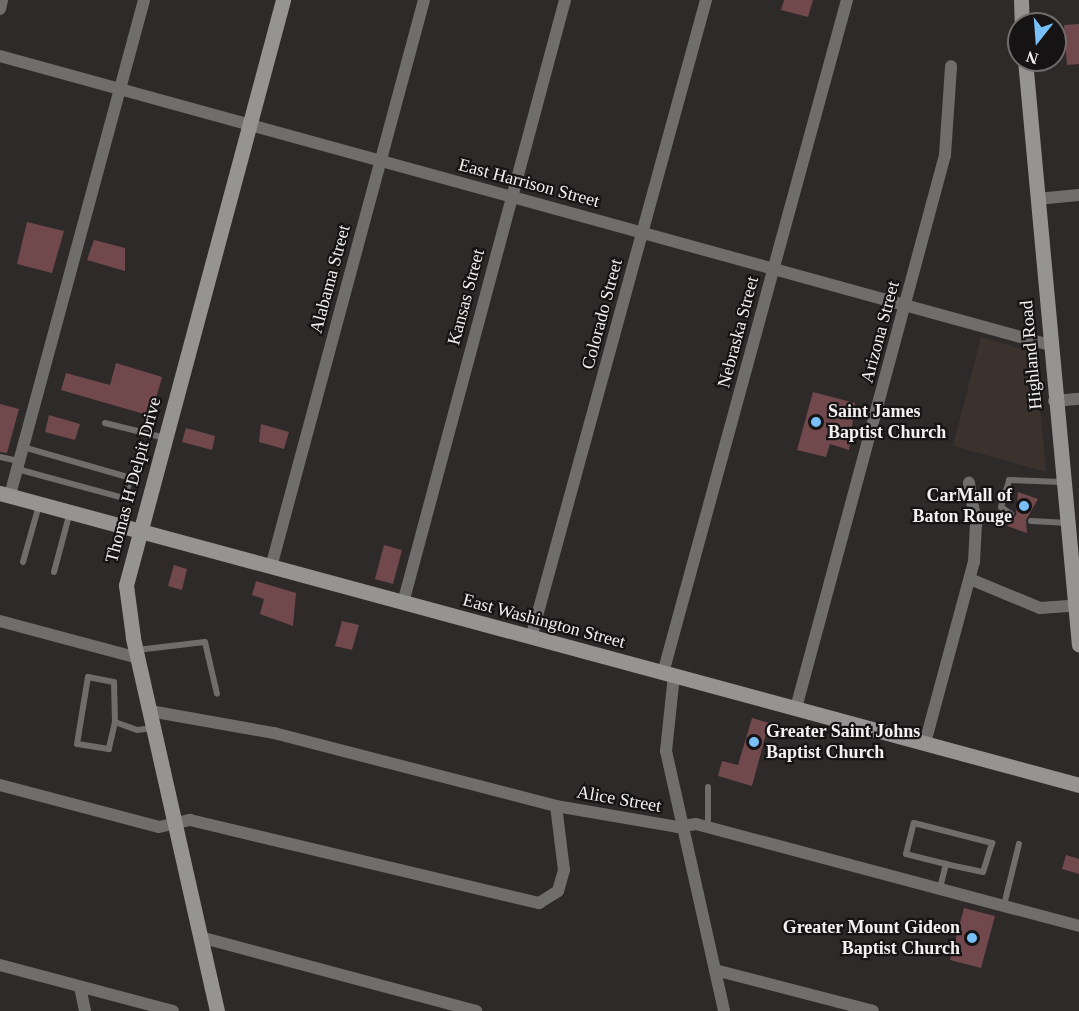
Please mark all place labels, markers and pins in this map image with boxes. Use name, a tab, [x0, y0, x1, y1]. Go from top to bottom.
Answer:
place label: Saint James Baptist Church	[828, 401, 946, 444]
marker: Saint James Baptist Church	[809, 415, 823, 429]
place label: CarMall of Baton Rouge	[912, 485, 1012, 528]
marker: CarMall of Baton Rouge	[1017, 499, 1031, 513]
place label: Greater Saint Johns Baptist Church	[766, 721, 921, 764]
marker: Greater Saint Johns Baptist Church	[747, 735, 761, 749]
place label: Greater Mount Gideon Baptist Church	[782, 917, 960, 960]
marker: Greater Mount Gideon Baptist Church	[965, 931, 979, 945]

